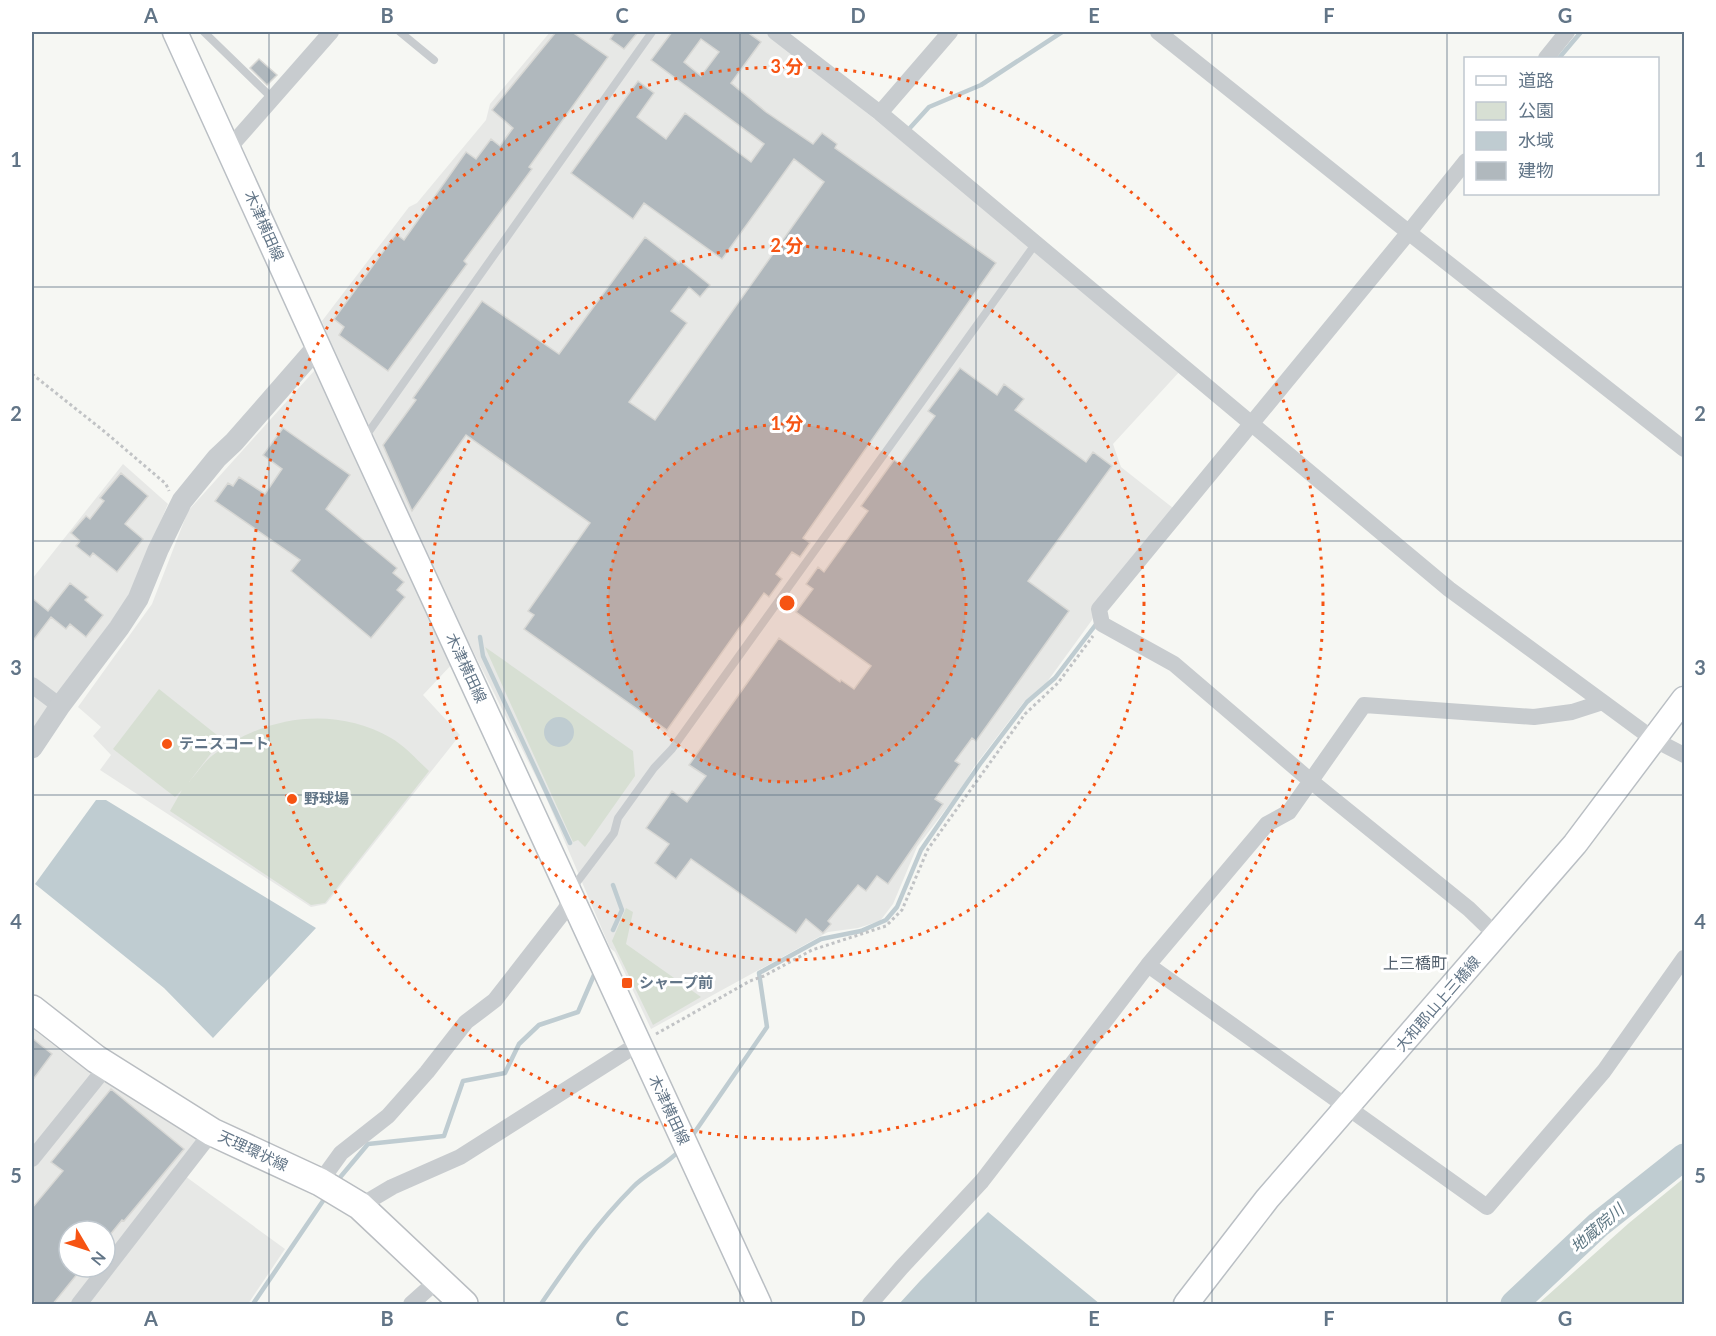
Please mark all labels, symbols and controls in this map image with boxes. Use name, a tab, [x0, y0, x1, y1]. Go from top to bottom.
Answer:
text: A	[143, 3, 158, 27]
text: B	[380, 3, 394, 27]
text: C	[615, 3, 629, 27]
text: D	[850, 3, 866, 27]
text: E	[1088, 3, 1100, 27]
text: F	[1323, 3, 1335, 27]
text: G	[1558, 3, 1572, 27]
text: 3 分	[771, 55, 803, 77]
legend	[1464, 57, 1659, 195]
text: 道路	[1518, 69, 1554, 91]
text: 公園	[1518, 99, 1554, 121]
text: 水域	[1518, 129, 1554, 151]
text: 1	[10, 147, 22, 171]
text: 1	[1694, 147, 1706, 171]
text: 建物	[1518, 159, 1554, 181]
street label: 木津横田線	[241, 188, 288, 264]
text: 2 分	[771, 234, 803, 256]
text: 2	[10, 401, 22, 425]
text: 2	[1694, 401, 1706, 425]
text: 1 分	[771, 412, 803, 434]
centre of rings	[777, 593, 797, 613]
street label: 木津横田線	[443, 630, 491, 705]
text: 3	[10, 655, 22, 679]
text: 3	[1694, 655, 1706, 679]
place label: テニスコート	[179, 734, 269, 752]
marker: テニスコート	[160, 737, 174, 751]
place label: 野球場	[304, 789, 349, 807]
marker: 野球場	[285, 792, 299, 806]
text: 4	[10, 909, 22, 933]
text: 4	[1694, 909, 1706, 933]
street label: 大和郡山上三橋線	[1391, 952, 1483, 1055]
district label: 上三橋町	[1383, 953, 1447, 972]
place label: シャープ前	[639, 973, 713, 991]
marker: シャープ前	[620, 976, 634, 990]
street label: 木津横田線	[646, 1072, 694, 1147]
street label: 天理環状線	[216, 1126, 291, 1174]
text: 5	[10, 1163, 22, 1187]
text: 5	[1694, 1163, 1706, 1187]
water label: 地蔵院川	[1566, 1198, 1629, 1256]
north arrow	[57, 1219, 117, 1279]
text: N	[88, 1248, 110, 1270]
text: A	[143, 1306, 158, 1330]
text: B	[380, 1306, 394, 1330]
text: C	[615, 1306, 629, 1330]
text: D	[850, 1306, 866, 1330]
text: E	[1088, 1306, 1100, 1330]
text: F	[1323, 1306, 1335, 1330]
text: G	[1558, 1306, 1572, 1330]

